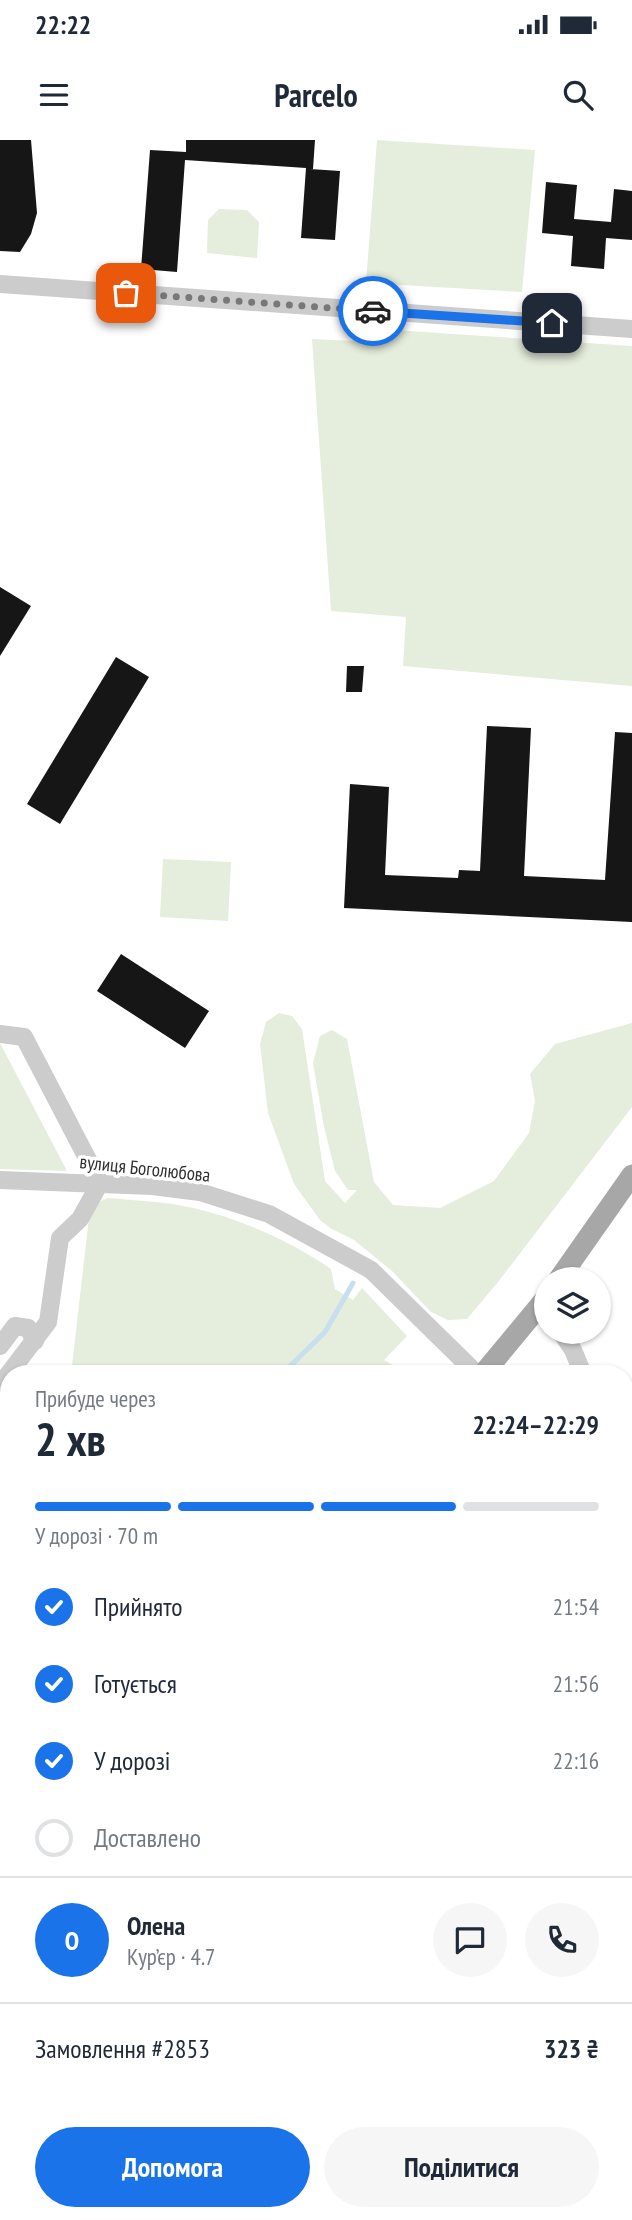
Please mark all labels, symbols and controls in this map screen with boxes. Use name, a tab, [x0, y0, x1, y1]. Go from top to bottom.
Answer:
text: 22:22	[35, 8, 91, 41]
text: Parcelo	[274, 74, 358, 116]
icon: menu	[35, 76, 73, 114]
icon: search	[559, 76, 597, 114]
pin	[96, 263, 156, 323]
icon: bag	[107, 274, 145, 312]
courier	[338, 276, 408, 346]
icon: car	[354, 292, 392, 330]
pin	[522, 293, 582, 353]
icon: home	[533, 304, 571, 342]
street label: вулиця Боголюбова	[79, 1149, 211, 1187]
map controls	[534, 1267, 611, 1344]
button: layers	[534, 1267, 611, 1344]
text: Прибуде через	[35, 1384, 156, 1413]
text: 22:24–22:29	[472, 1408, 599, 1441]
text: 2 хв	[35, 1409, 106, 1469]
text: У дорозі · 70 m	[35, 1521, 158, 1550]
icon: check	[35, 1588, 73, 1626]
text: Прийнято	[94, 1590, 182, 1623]
text: 21:54	[553, 1592, 599, 1621]
icon: check	[35, 1665, 73, 1703]
text: Готується	[94, 1667, 177, 1700]
text: 21:56	[553, 1669, 599, 1698]
icon: check	[35, 1742, 73, 1780]
text: У дорозі	[94, 1744, 171, 1777]
text: 22:16	[553, 1746, 599, 1775]
text: Доставлено	[94, 1821, 201, 1854]
button: chat	[433, 1903, 507, 1977]
button: phone	[525, 1903, 599, 1977]
text: Олена	[127, 1909, 185, 1942]
text: О	[65, 1924, 79, 1957]
text: Кур’єр · 4.7	[127, 1942, 215, 1971]
text: Замовлення #2853	[35, 2032, 210, 2065]
text: 323 ₴	[544, 2032, 599, 2065]
button: Допомога	[35, 2127, 310, 2207]
button: Поділитися	[324, 2127, 599, 2207]

